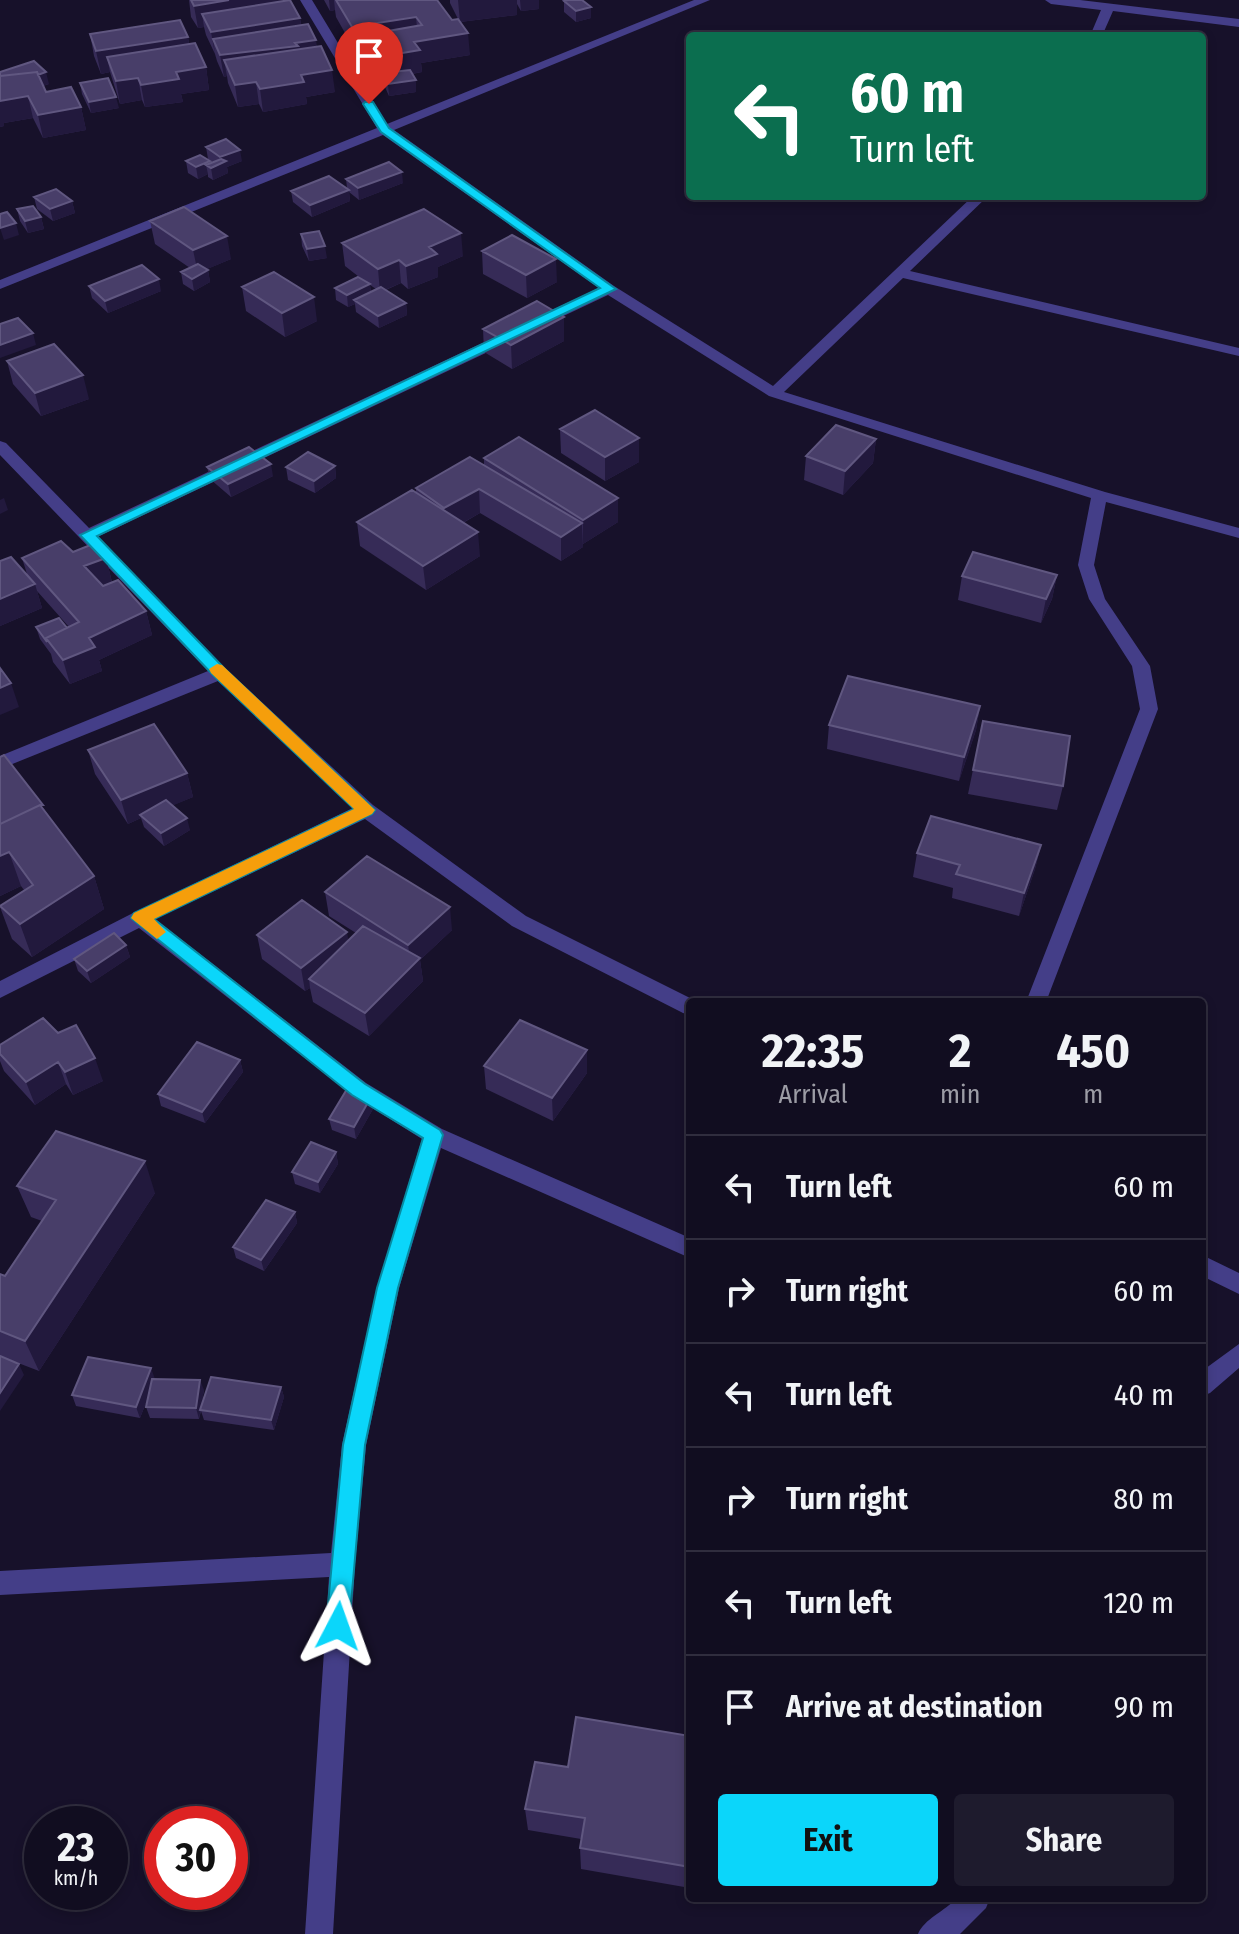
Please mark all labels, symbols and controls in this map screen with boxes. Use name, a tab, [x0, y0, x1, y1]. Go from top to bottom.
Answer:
pin	[335, 22, 403, 104]
icon: arrive	[347, 34, 391, 78]
text: 60 m	[850, 60, 964, 127]
icon: left	[718, 64, 822, 168]
text: Turn left	[850, 128, 974, 172]
text: 22:35	[762, 1022, 864, 1080]
text: 2	[949, 1022, 971, 1080]
text: 450	[1056, 1022, 1130, 1080]
text: Arrival	[779, 1079, 848, 1110]
text: min	[940, 1079, 980, 1110]
text: m	[1083, 1079, 1103, 1110]
icon: left	[718, 1165, 762, 1209]
text: Turn left	[786, 1169, 892, 1205]
text: 60 m	[1113, 1169, 1174, 1205]
icon: right	[718, 1269, 762, 1313]
text: Turn right	[786, 1273, 908, 1309]
text: 60 m	[1113, 1273, 1174, 1309]
icon: left	[718, 1373, 762, 1417]
text: Turn left	[786, 1377, 892, 1413]
text: 40 m	[1114, 1377, 1174, 1413]
icon: right	[718, 1477, 762, 1521]
text: Turn right	[786, 1481, 908, 1517]
text: 80 m	[1113, 1481, 1174, 1517]
icon: left	[718, 1581, 762, 1625]
position arrow	[296, 1584, 380, 1668]
text: Turn left	[786, 1585, 892, 1621]
text: 120 m	[1103, 1585, 1174, 1621]
icon: arrive	[718, 1685, 762, 1729]
text: Arrive at destination	[786, 1689, 1043, 1725]
text: 90 m	[1114, 1689, 1174, 1725]
button: Exit	[718, 1794, 938, 1886]
button: Share	[954, 1794, 1174, 1886]
speed limit sign: 30	[144, 1806, 248, 1910]
text: 23	[57, 1824, 95, 1872]
text: km/h	[54, 1866, 98, 1890]

